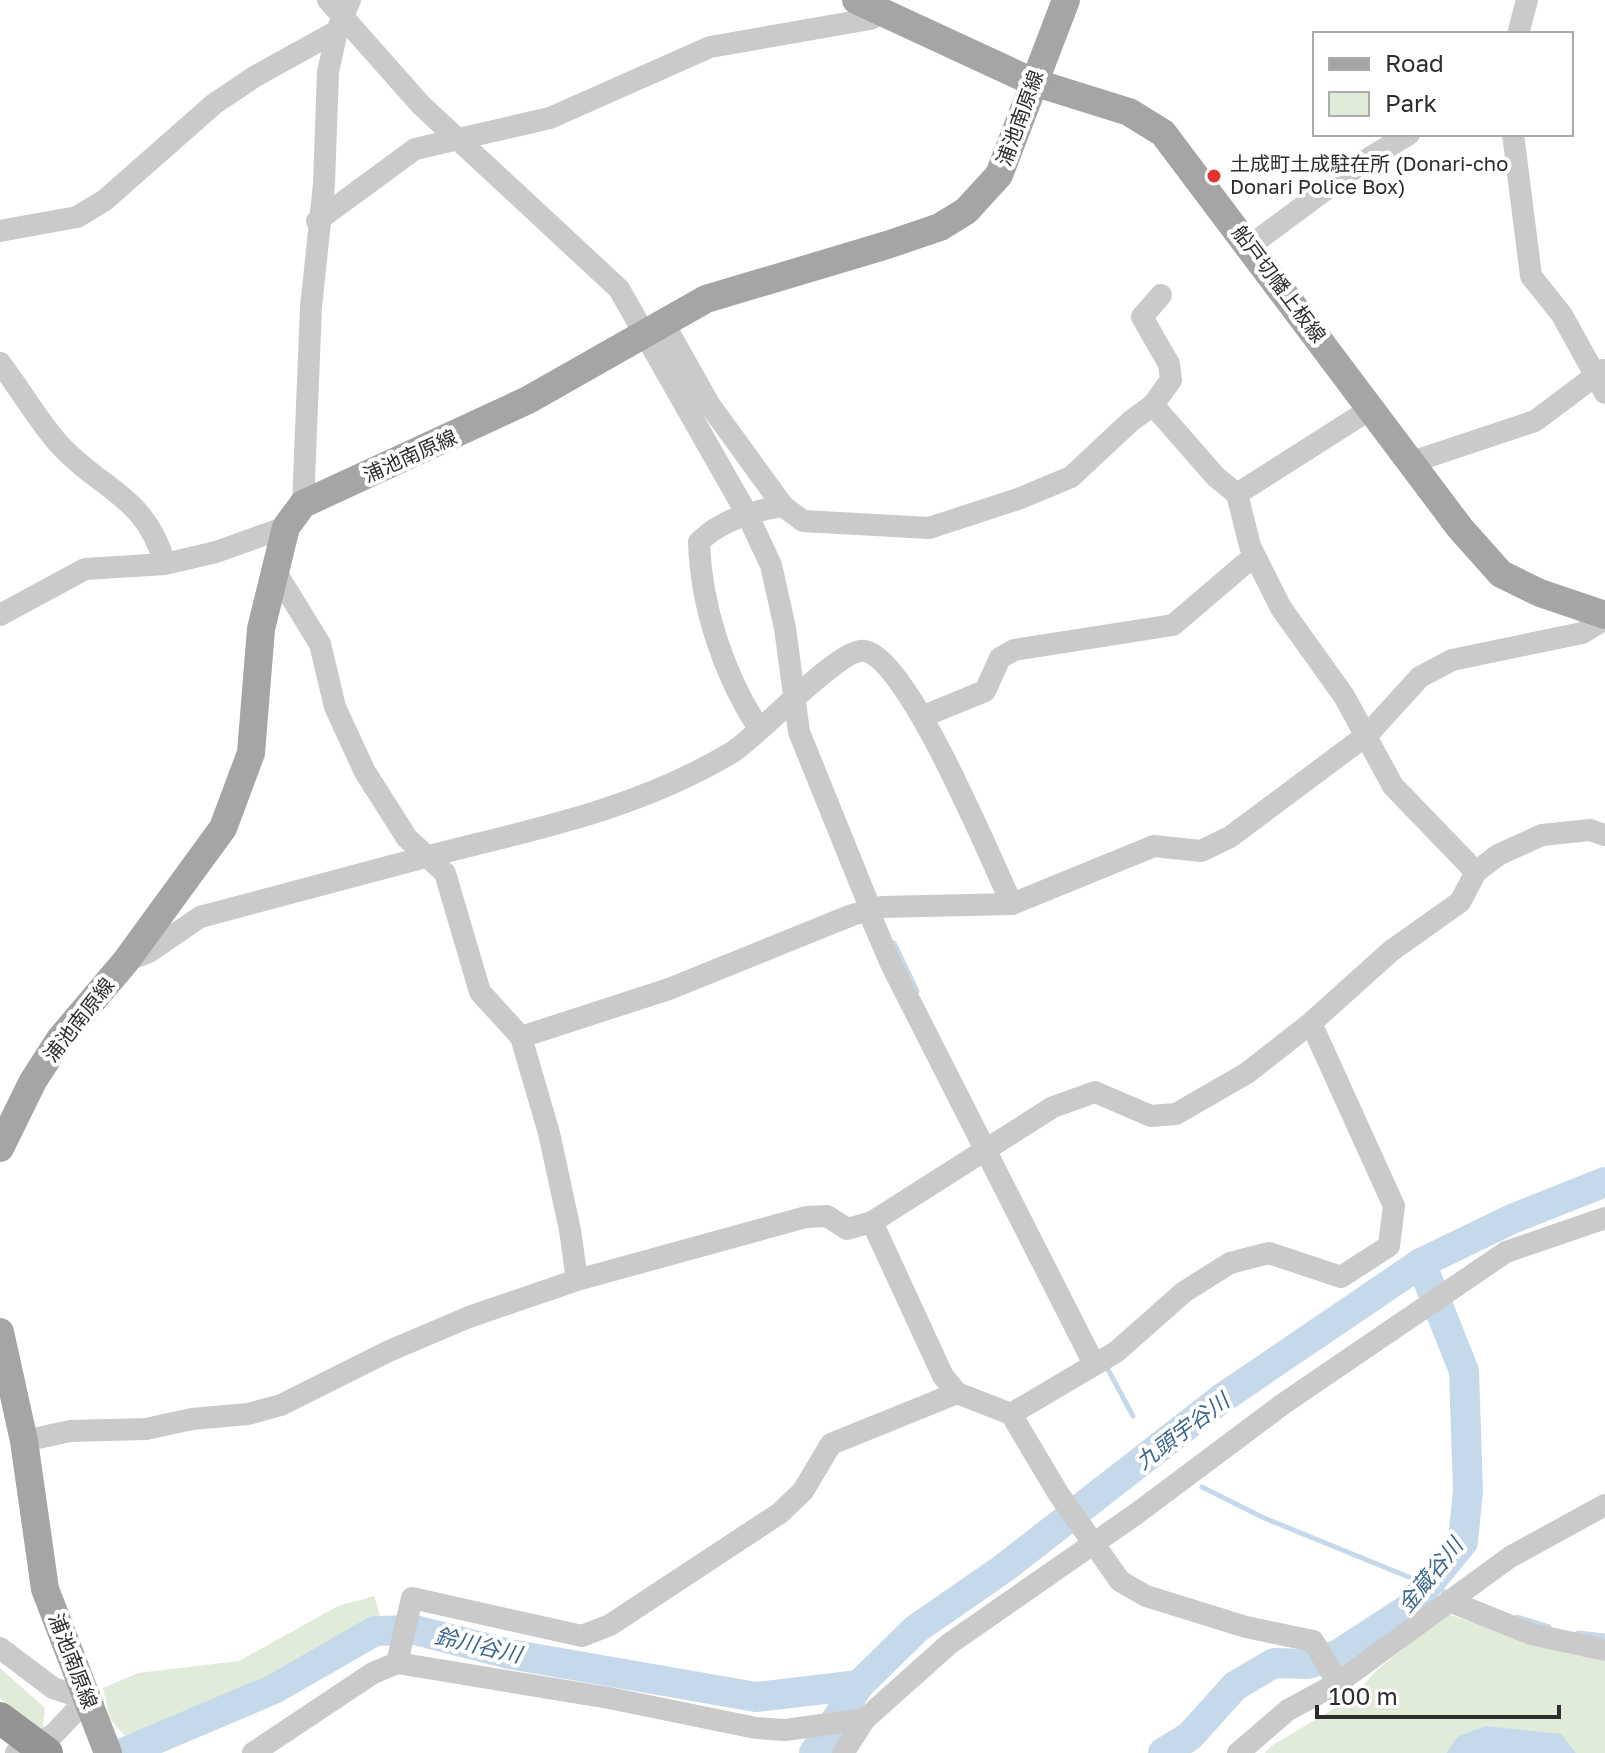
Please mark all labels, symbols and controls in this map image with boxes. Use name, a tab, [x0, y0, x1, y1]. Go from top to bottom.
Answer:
legend	[1313, 32, 1573, 136]
text: Road	[1385, 48, 1444, 77]
street label: 浦池南原線	[991, 67, 1047, 169]
text: Park	[1385, 88, 1437, 117]
place label: 土成町土成駐在所 (Donari-cho Donari Police Box)	[1230, 151, 1508, 198]
marker: 土成町土成駐在所 (Donari-cho Donari Police Box)	[1205, 167, 1223, 185]
street label: 船戸切幡上板線	[1228, 220, 1332, 347]
street label: 浦池南原線	[359, 424, 460, 486]
street label: 浦池南原線	[38, 973, 118, 1066]
water label: 九頭宇谷川	[1130, 1386, 1235, 1474]
water label: 金蔵谷川	[1391, 1530, 1469, 1617]
street label: 浦池南原線	[45, 1610, 103, 1712]
water label: 鈴川谷川	[432, 1621, 526, 1668]
scale bar	[1317, 1669, 1559, 1719]
text: 100 m	[1329, 1681, 1398, 1710]

